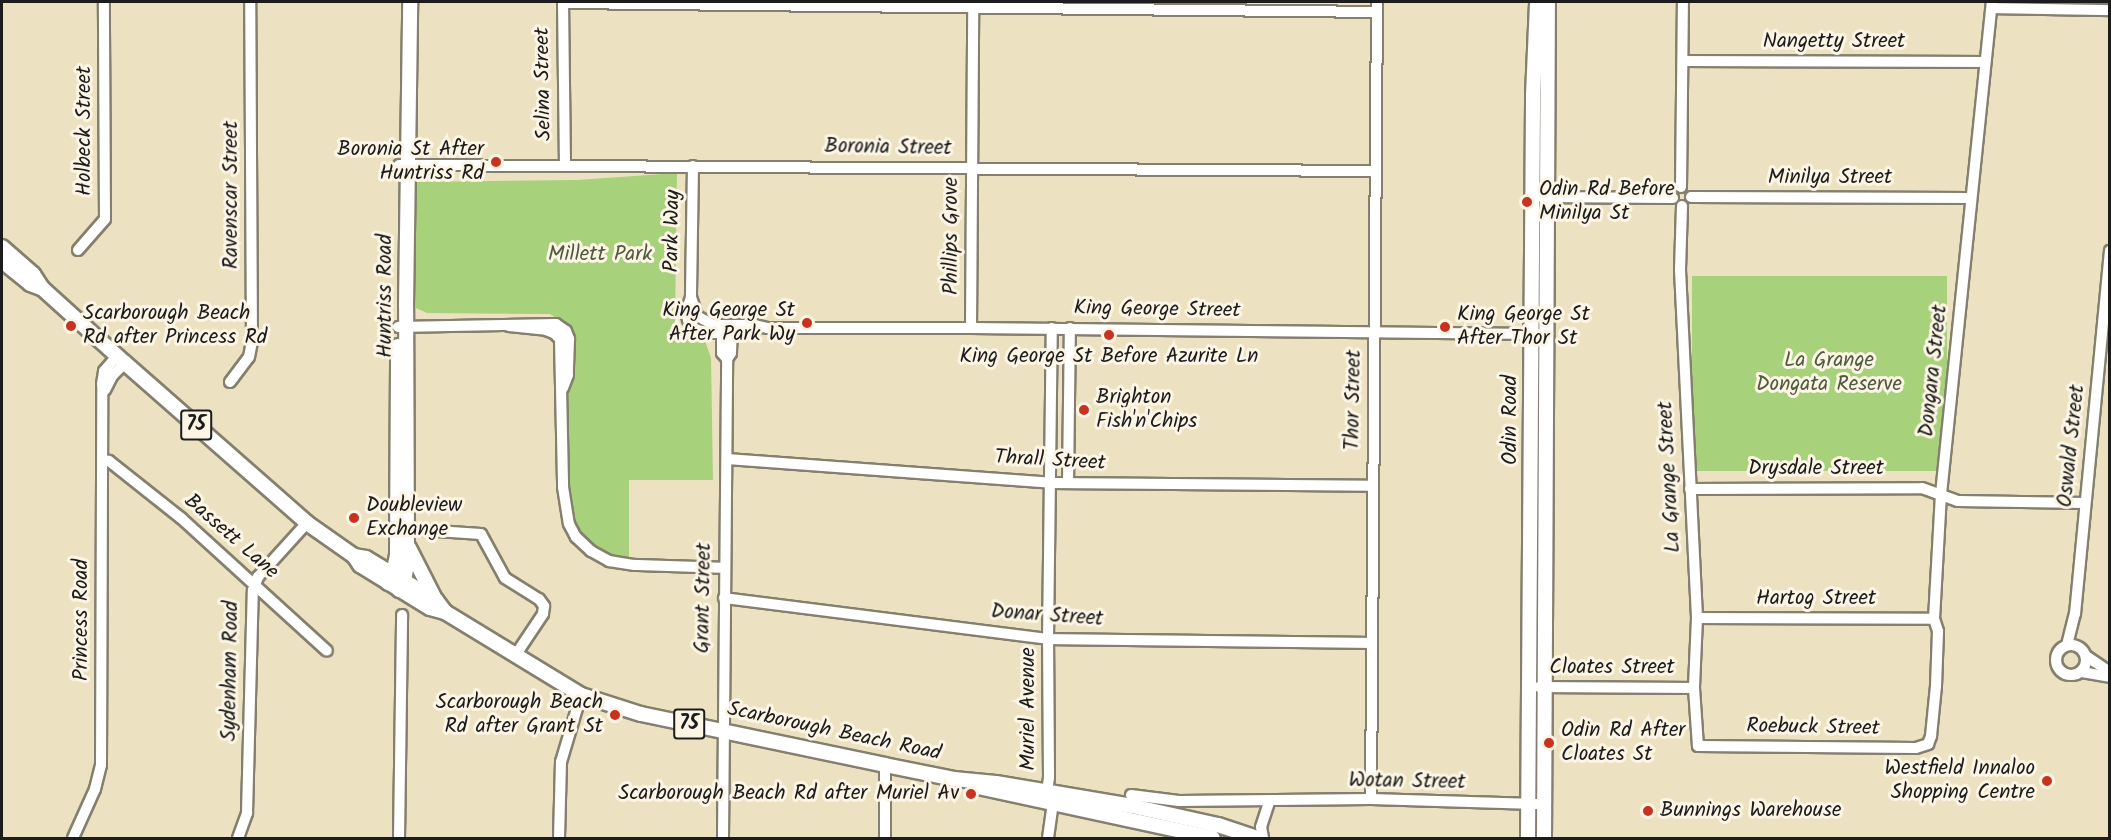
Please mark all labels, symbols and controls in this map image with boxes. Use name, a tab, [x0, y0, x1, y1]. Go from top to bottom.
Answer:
street label: Selina Street	[530, 27, 558, 141]
street label: Nangetty Street	[1763, 29, 1905, 55]
street label: Holbeck Street	[72, 66, 98, 196]
street label: Ravenscar Street	[219, 121, 245, 269]
street label: Boronia Street	[824, 134, 952, 162]
place label: Boronia St After Huntriss Rd	[337, 137, 484, 187]
marker: Boronia St After Huntriss Rd	[489, 155, 503, 169]
street label: Minilya Street	[1768, 165, 1892, 191]
street label: Phillips Grove	[939, 177, 965, 295]
place label: Odin Rd Before Minilya St	[1539, 177, 1675, 227]
street label: Park Way	[660, 189, 686, 273]
marker: Odin Rd Before Minilya St	[1520, 195, 1534, 209]
street label: Huntriss Road	[373, 234, 399, 358]
park label: Millett Park	[548, 242, 652, 268]
street label: King George Street	[1073, 296, 1241, 324]
place label: King George St After Park Wy	[662, 298, 795, 348]
place label: Scarborough Beach Rd after Princess Rd	[83, 301, 267, 351]
place label: King George St After Thor St	[1457, 302, 1590, 352]
street label: Dongara Street	[1915, 304, 1953, 438]
marker: King George St After Park Wy	[800, 316, 814, 330]
marker: Scarborough Beach Rd after Princess Rd	[64, 319, 78, 333]
marker: King George St After Thor St	[1438, 320, 1452, 334]
marker: King George St Before Azurite Ln	[1102, 328, 1116, 342]
place label: King George St Before Azurite Ln	[959, 344, 1259, 370]
park label: La Grange Dongata Reserve	[1756, 348, 1902, 398]
street label: Thor Street	[1341, 349, 1367, 451]
street label: Odin Road	[1498, 375, 1524, 465]
street label: Oswald Street	[2053, 383, 2091, 509]
place label: Brighton Fish'n'Chips	[1096, 385, 1197, 435]
street label: La Grange Street	[1653, 401, 1687, 553]
marker: Brighton Fish'n'Chips	[1077, 403, 1091, 417]
road number: 75	[180, 408, 212, 442]
street label: Thrall Street	[994, 446, 1106, 476]
street label: Drysdale Street	[1748, 456, 1884, 482]
street label: Bassett Lane	[179, 489, 283, 585]
place label: Doubleview Exchange	[366, 493, 462, 543]
marker: Doubleview Exchange	[347, 511, 361, 525]
street label: Grant Street	[690, 542, 718, 654]
street label: Princess Road	[69, 559, 95, 681]
street label: Hartog Street	[1756, 586, 1876, 612]
street label: Donar Street	[990, 599, 1104, 633]
street label: Sydenham Road	[217, 601, 245, 741]
street label: Muriel Avenue	[1016, 647, 1042, 771]
street label: Cloates Street	[1549, 655, 1675, 681]
place label: Scarborough Beach Rd after Grant St	[436, 690, 603, 740]
street label: Scarborough Beach Road	[725, 697, 943, 767]
road number: 75	[672, 707, 706, 741]
marker: Scarborough Beach Rd after Grant St	[608, 708, 622, 722]
street label: Roebuck Street	[1746, 714, 1880, 742]
place label: Odin Rd After Cloates St	[1561, 718, 1685, 768]
marker: Odin Rd After Cloates St	[1542, 736, 1556, 750]
place label: Westfield Innaloo Shopping Centre	[1885, 756, 2035, 806]
street label: Wotan Street	[1348, 768, 1466, 796]
marker: Westfield Innaloo Shopping Centre	[2040, 774, 2054, 788]
place label: Scarborough Beach Rd after Muriel Av	[618, 781, 959, 807]
marker: Scarborough Beach Rd after Muriel Av	[964, 787, 978, 801]
place label: Bunnings Warehouse	[1660, 798, 1841, 824]
marker: Bunnings Warehouse	[1641, 804, 1655, 818]

